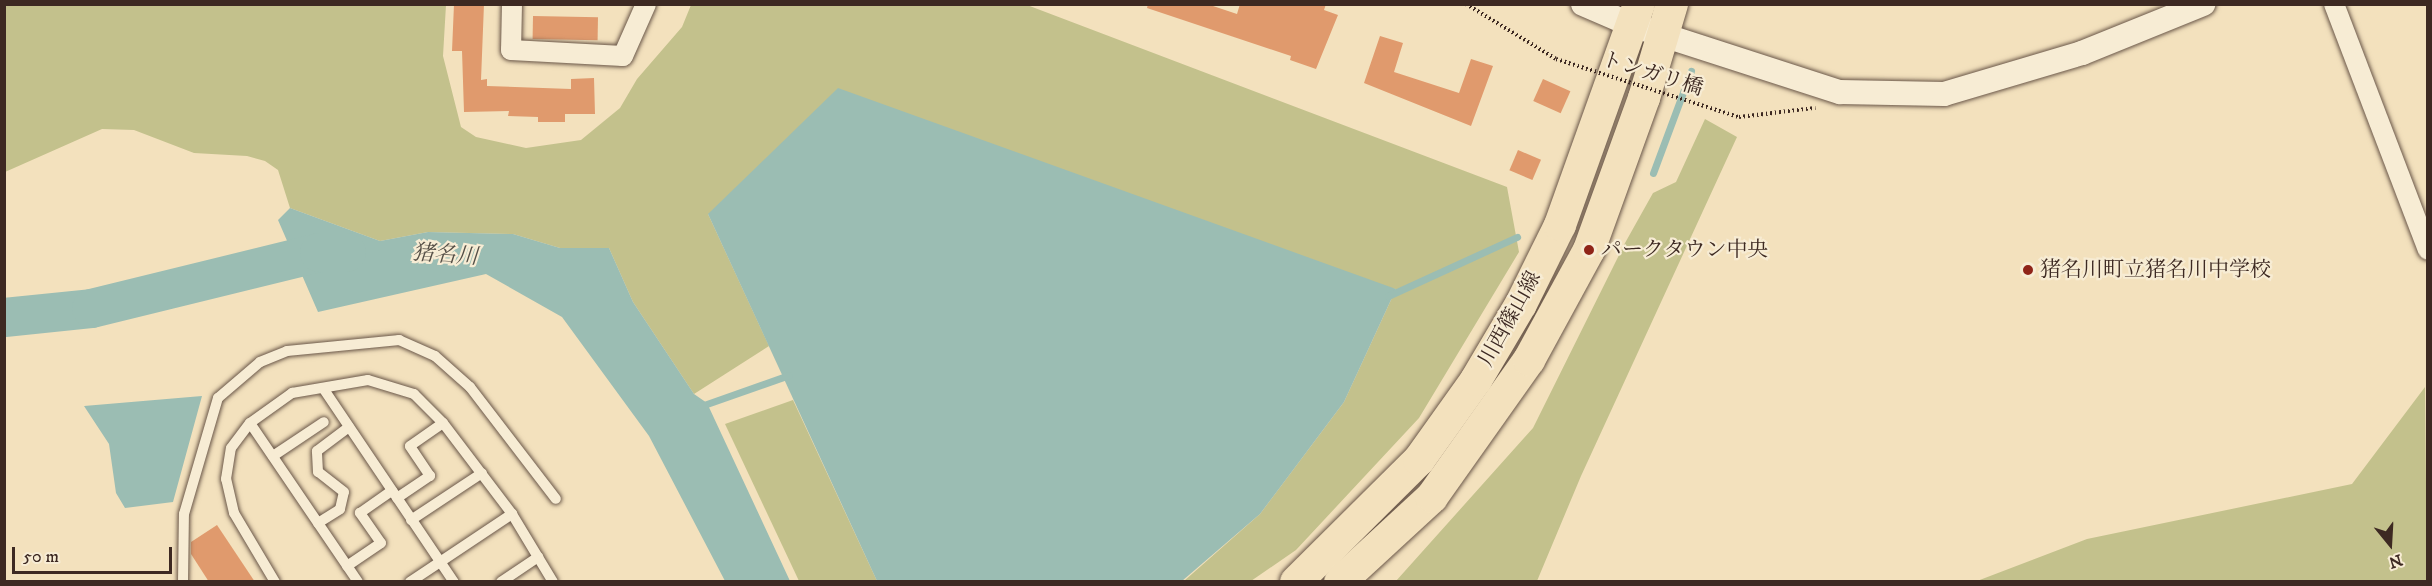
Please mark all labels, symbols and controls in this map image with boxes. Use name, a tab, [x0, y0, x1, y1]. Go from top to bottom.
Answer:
street label: トンガリ橋	[1598, 47, 1706, 101]
place label: パークタウン中央	[1601, 237, 1769, 263]
water label: 猪名川	[411, 240, 479, 270]
marker: パークタウン中央	[1582, 243, 1596, 257]
place label: 猪名川町立猪名川中学校	[2040, 257, 2271, 283]
marker: 猪名川町立猪名川中学校	[2021, 263, 2035, 277]
street label: 川西篠山線	[1474, 267, 1546, 371]
north arrow	[2360, 514, 2420, 574]
scale bar	[15, 535, 176, 573]
text: 50 m	[23, 546, 59, 568]
text: N	[2386, 550, 2405, 573]

